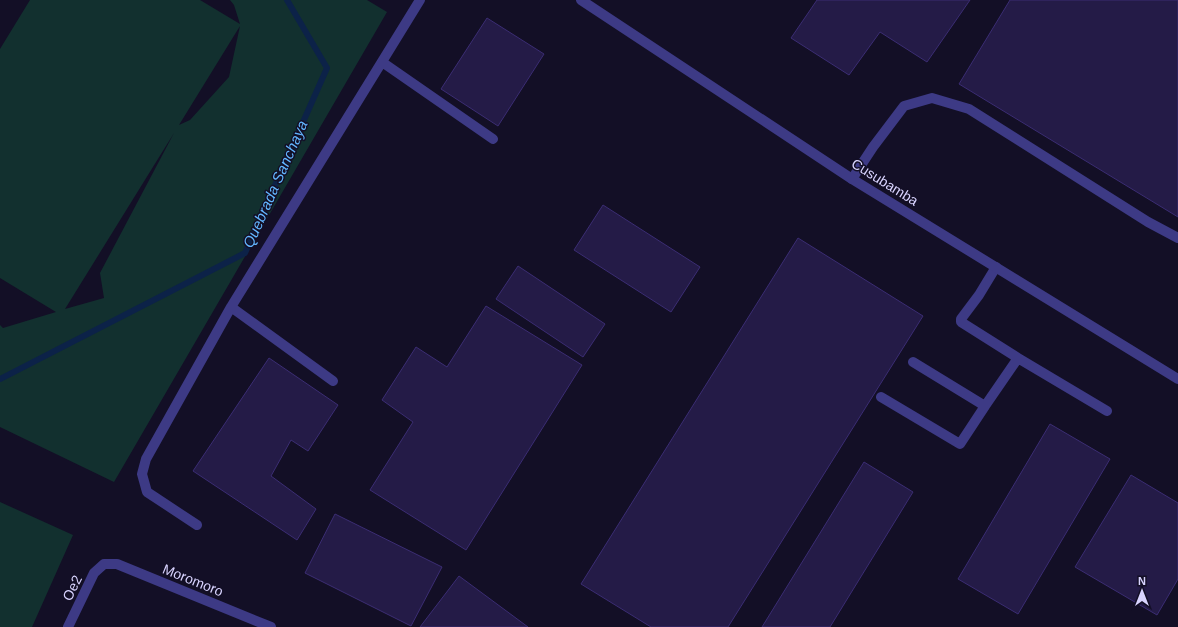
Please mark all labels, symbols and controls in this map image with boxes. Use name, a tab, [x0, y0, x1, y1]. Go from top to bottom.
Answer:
water label: Quebrada Sanchaya	[239, 118, 311, 250]
street label: Cusubamba	[849, 155, 921, 209]
street label: Moromoro	[160, 561, 226, 599]
north arrow	[1122, 571, 1162, 611]
street label: Oe2	[59, 572, 85, 603]
text: N	[1138, 575, 1146, 587]

